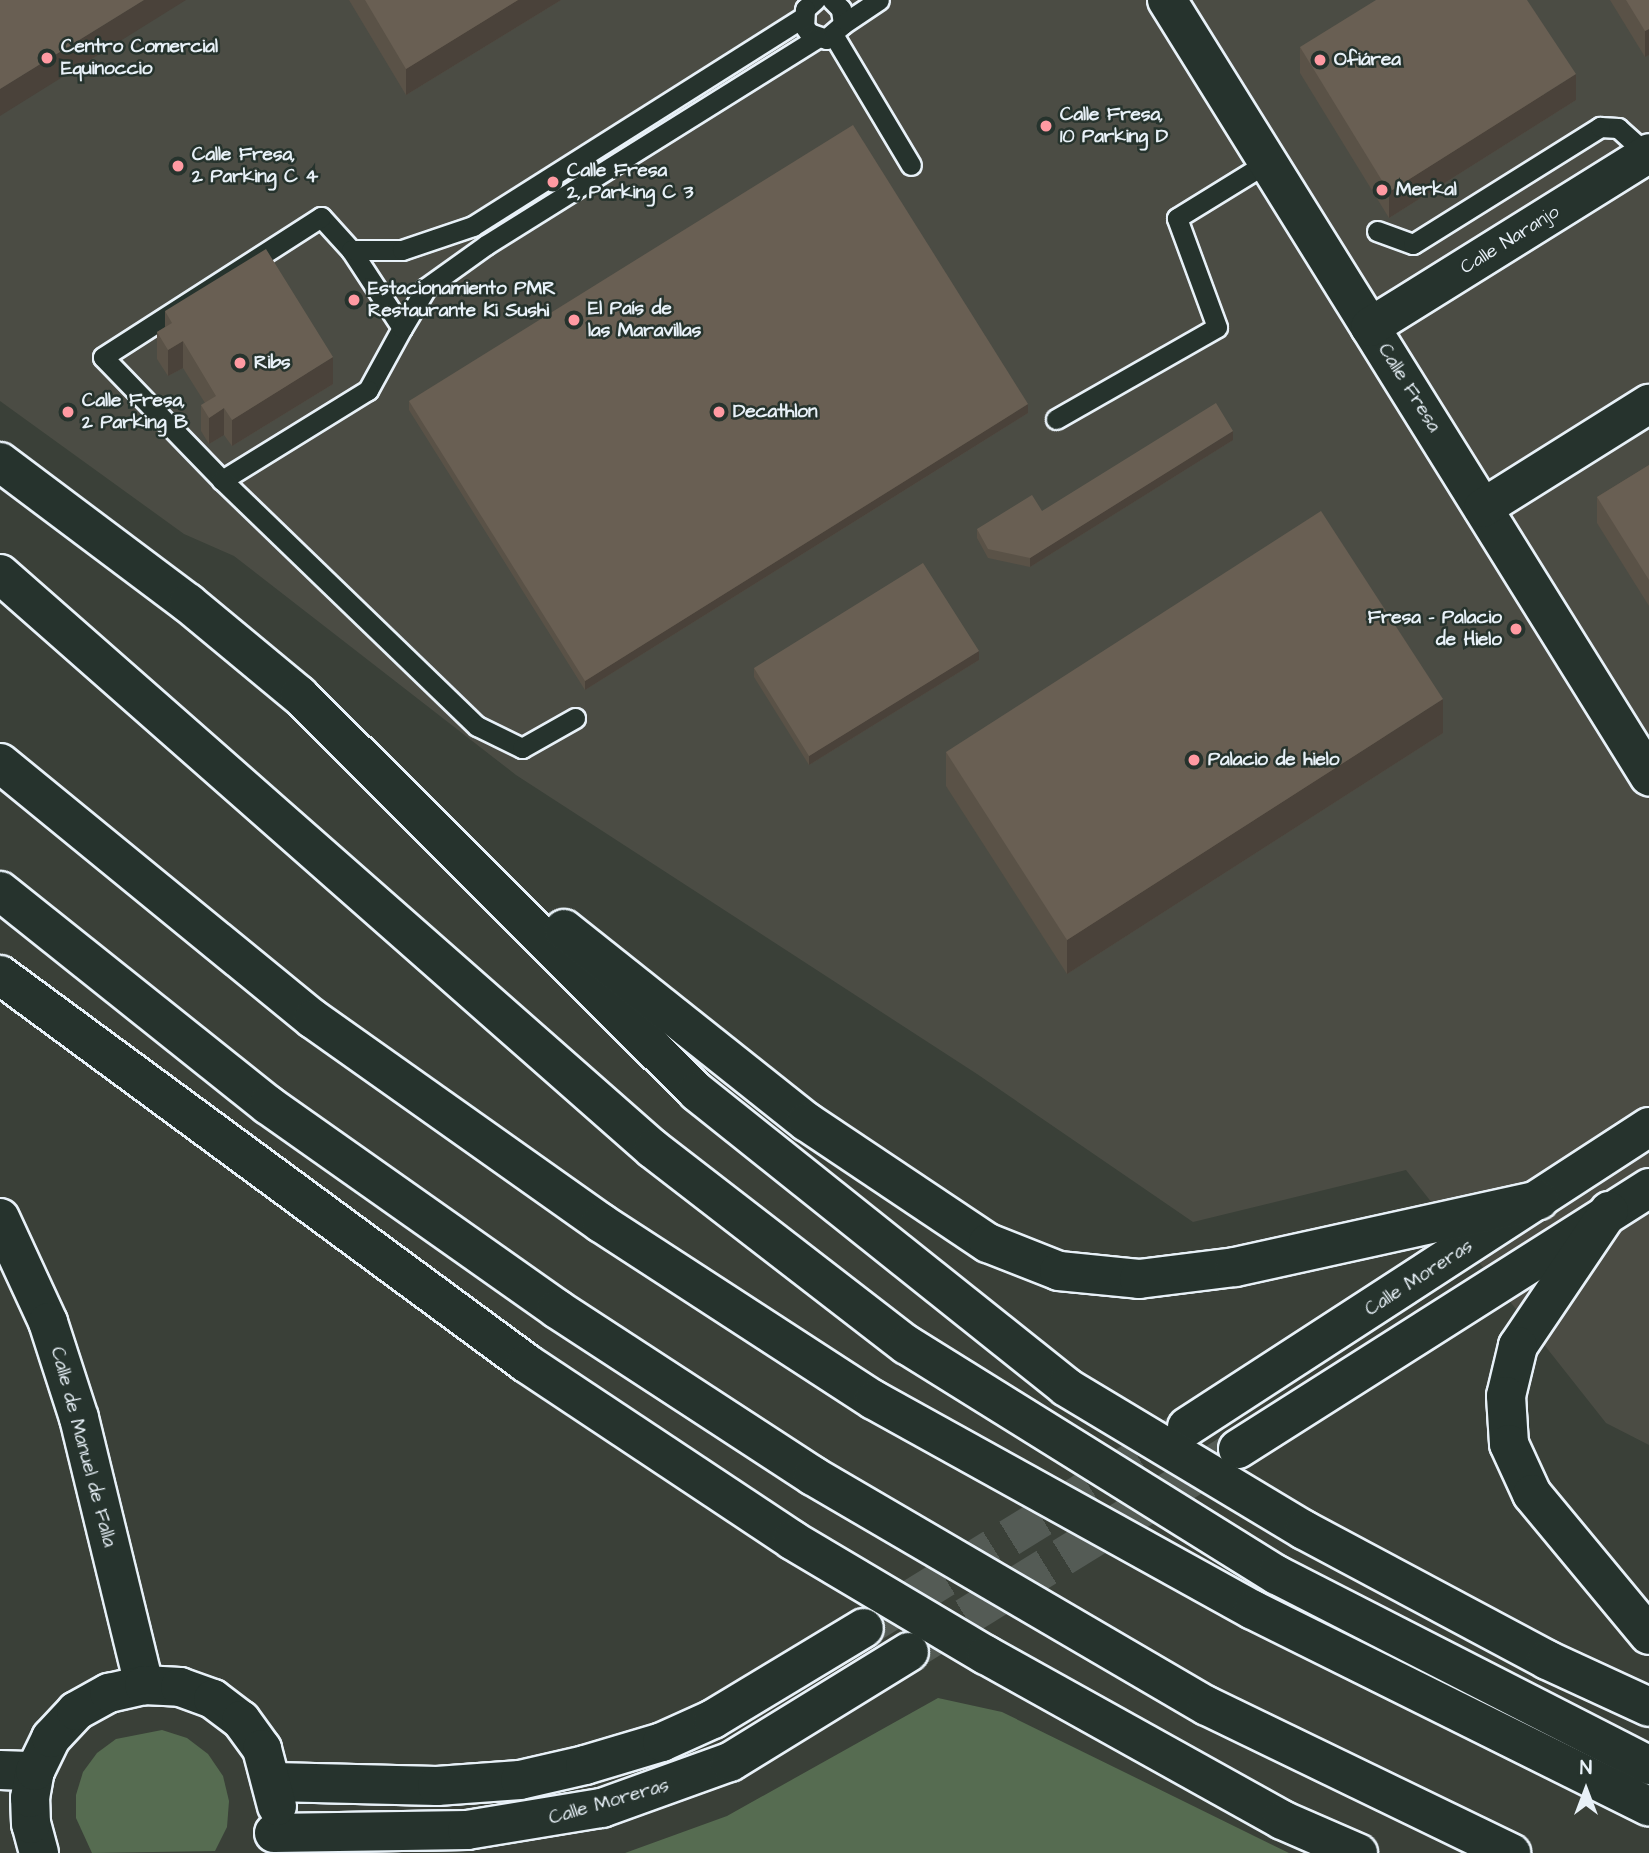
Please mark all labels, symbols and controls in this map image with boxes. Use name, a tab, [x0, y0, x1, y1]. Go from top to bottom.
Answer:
place label: Centro Comercial Equinoccio	[61, 36, 218, 80]
place label: Ofiárea	[1334, 49, 1401, 71]
marker: Centro Comercial Equinoccio	[39, 50, 55, 66]
marker: Ofiárea	[1312, 52, 1328, 68]
place label: Calle Fresa, 10 Parking D	[1060, 104, 1168, 148]
marker: Calle Fresa, 10 Parking D	[1038, 118, 1054, 134]
place label: Calle Fresa, 2 Parking C 4	[192, 144, 318, 188]
marker: Calle Fresa, 2 Parking C 4	[170, 158, 186, 174]
place label: Calle Fresa 2, Parking C 3	[567, 160, 693, 204]
marker: Calle Fresa 2, Parking C 3	[545, 174, 561, 190]
place label: Merkal	[1396, 179, 1457, 201]
marker: Merkal	[1374, 182, 1390, 198]
street label: Calle Naranjo	[1456, 201, 1564, 279]
place label: Estacionamiento PMR Restaurante Ki Sushi	[368, 278, 556, 322]
marker: Estacionamiento PMR Restaurante Ki Sushi	[346, 292, 362, 308]
place label: El País de las Maravillas	[588, 298, 701, 342]
marker: El País de las Maravillas	[566, 312, 582, 328]
street label: Calle Fresa	[1373, 340, 1445, 436]
place label: Ribs	[254, 352, 291, 374]
marker: Ribs	[232, 355, 248, 371]
place label: Calle Fresa, 2 Parking B	[82, 390, 188, 434]
place label: Decathlon	[733, 401, 818, 423]
marker: Calle Fresa, 2 Parking B	[60, 404, 76, 420]
marker: Decathlon	[711, 404, 727, 420]
place label: Fresa - Palacio de Hielo	[1368, 607, 1502, 651]
marker: Fresa - Palacio de Hielo	[1508, 621, 1524, 637]
place label: Palacio de hielo	[1208, 749, 1339, 771]
marker: Palacio de hielo	[1186, 752, 1202, 768]
street label: Calle Moreras	[1361, 1235, 1477, 1321]
street label: Calle de Manuel de Falla	[45, 1345, 121, 1549]
north arrow	[1551, 1755, 1621, 1825]
text: N	[1580, 1755, 1592, 1782]
street label: Calle Moreras	[546, 1774, 672, 1830]

